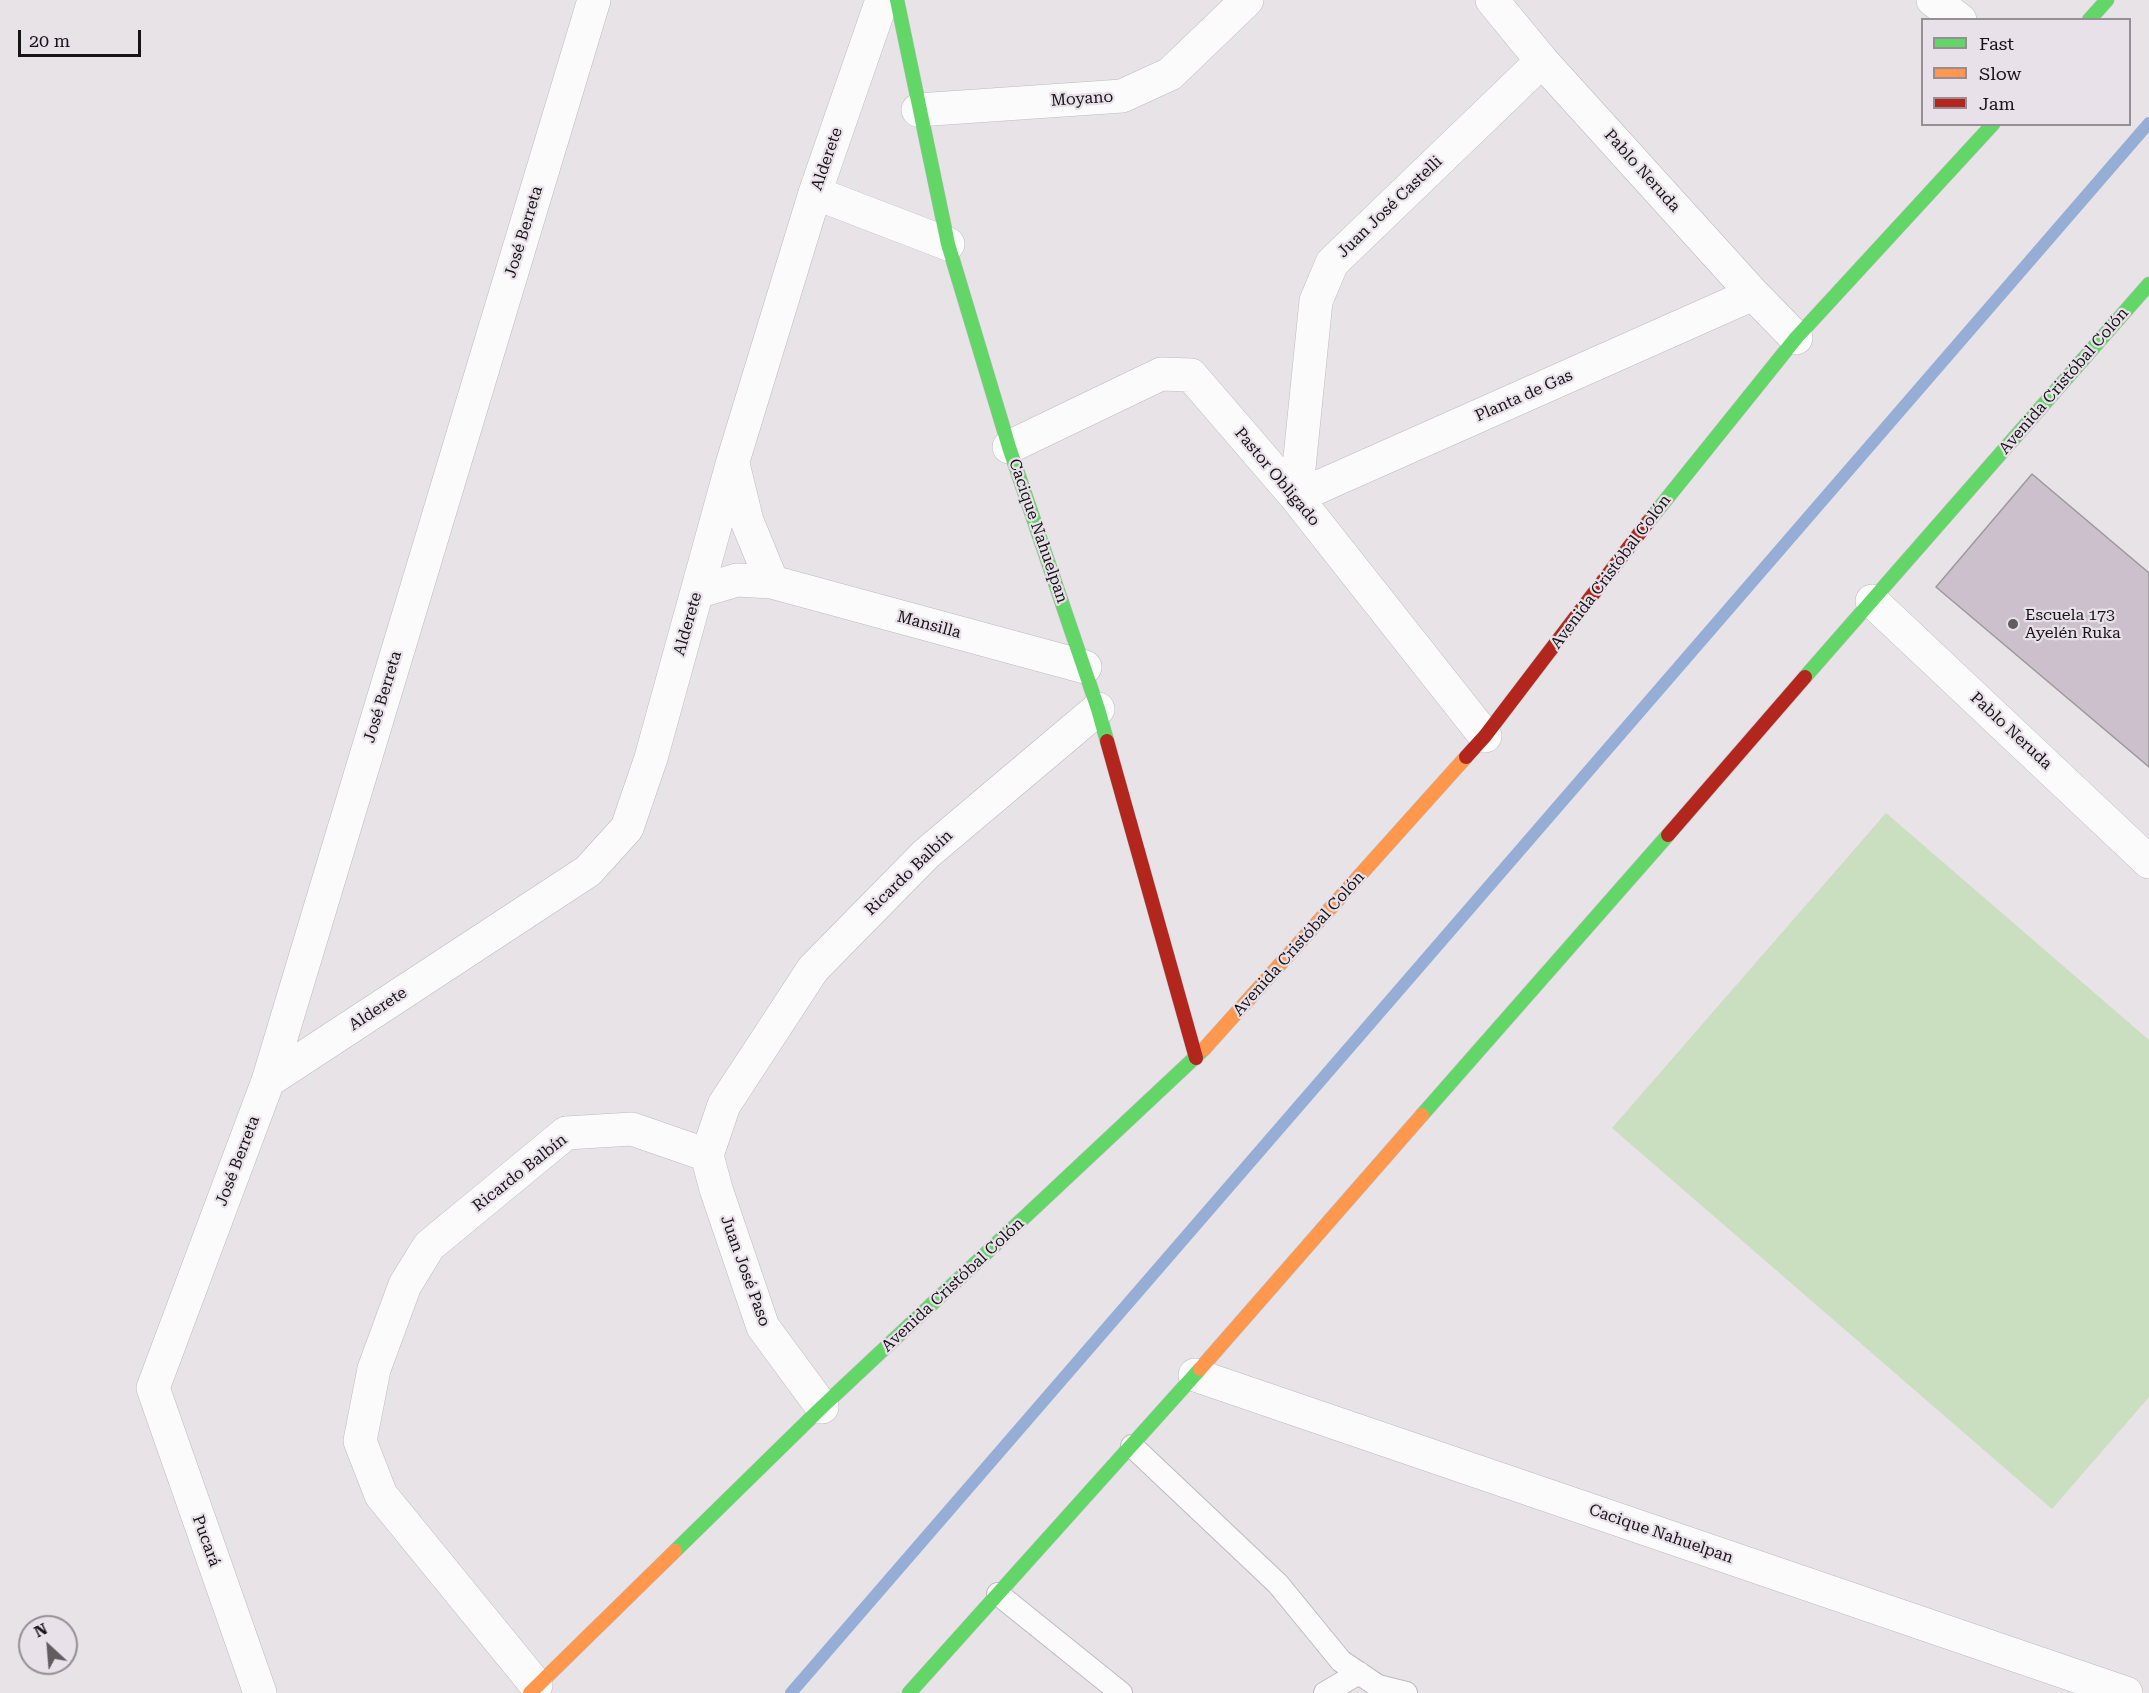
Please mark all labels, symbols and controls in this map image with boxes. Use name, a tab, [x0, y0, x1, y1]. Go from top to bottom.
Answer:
scale bar	[21, 18, 144, 56]
legend	[1921, 18, 2131, 126]
text: 20 m	[29, 30, 70, 51]
text: Fast	[1979, 33, 2014, 54]
text: Slow	[1979, 63, 2021, 84]
street label: Moyano	[1050, 87, 1114, 111]
text: Jam	[1979, 93, 2015, 114]
street label: Alderete	[807, 125, 847, 193]
street label: Pablo Neruda	[1600, 126, 1684, 216]
street label: Juan José Castelli	[1334, 152, 1446, 262]
street label: José Berreta	[501, 184, 547, 280]
street label: Avenida Cristóbal Colón	[1995, 304, 2133, 458]
street label: Planta de Gas	[1472, 366, 1576, 426]
street label: Pastor Obligado	[1230, 424, 1324, 530]
street label: Cacique Nahuelpan	[1004, 456, 1072, 606]
street label: Avenida Cristóbal Colón	[1547, 491, 1675, 653]
street label: Alderete	[670, 590, 706, 658]
place label: Escuela 173 Ayelén Ruka	[2025, 605, 2121, 643]
street label: Mansilla	[895, 607, 963, 643]
marker: Escuela 173 Ayelén Ruka	[2006, 617, 2020, 631]
street label: José Berreta	[360, 649, 406, 745]
street label: Pablo Neruda	[1966, 688, 2056, 774]
street label: Ricardo Balbín	[861, 826, 957, 920]
street label: Avenida Cristóbal Colón	[1229, 868, 1369, 1020]
street label: Alderete	[345, 983, 411, 1035]
street label: José Berreta	[212, 1113, 264, 1209]
street label: Ricardo Balbín	[469, 1130, 571, 1216]
street label: Juan José Paso	[716, 1213, 774, 1329]
street label: Avenida Cristóbal Colón	[878, 1214, 1028, 1356]
street label: Cacique Nahuelpan	[1586, 1500, 1736, 1568]
street label: Pucará	[188, 1513, 224, 1569]
north arrow	[18, 1615, 78, 1675]
text: N	[31, 1619, 50, 1641]

